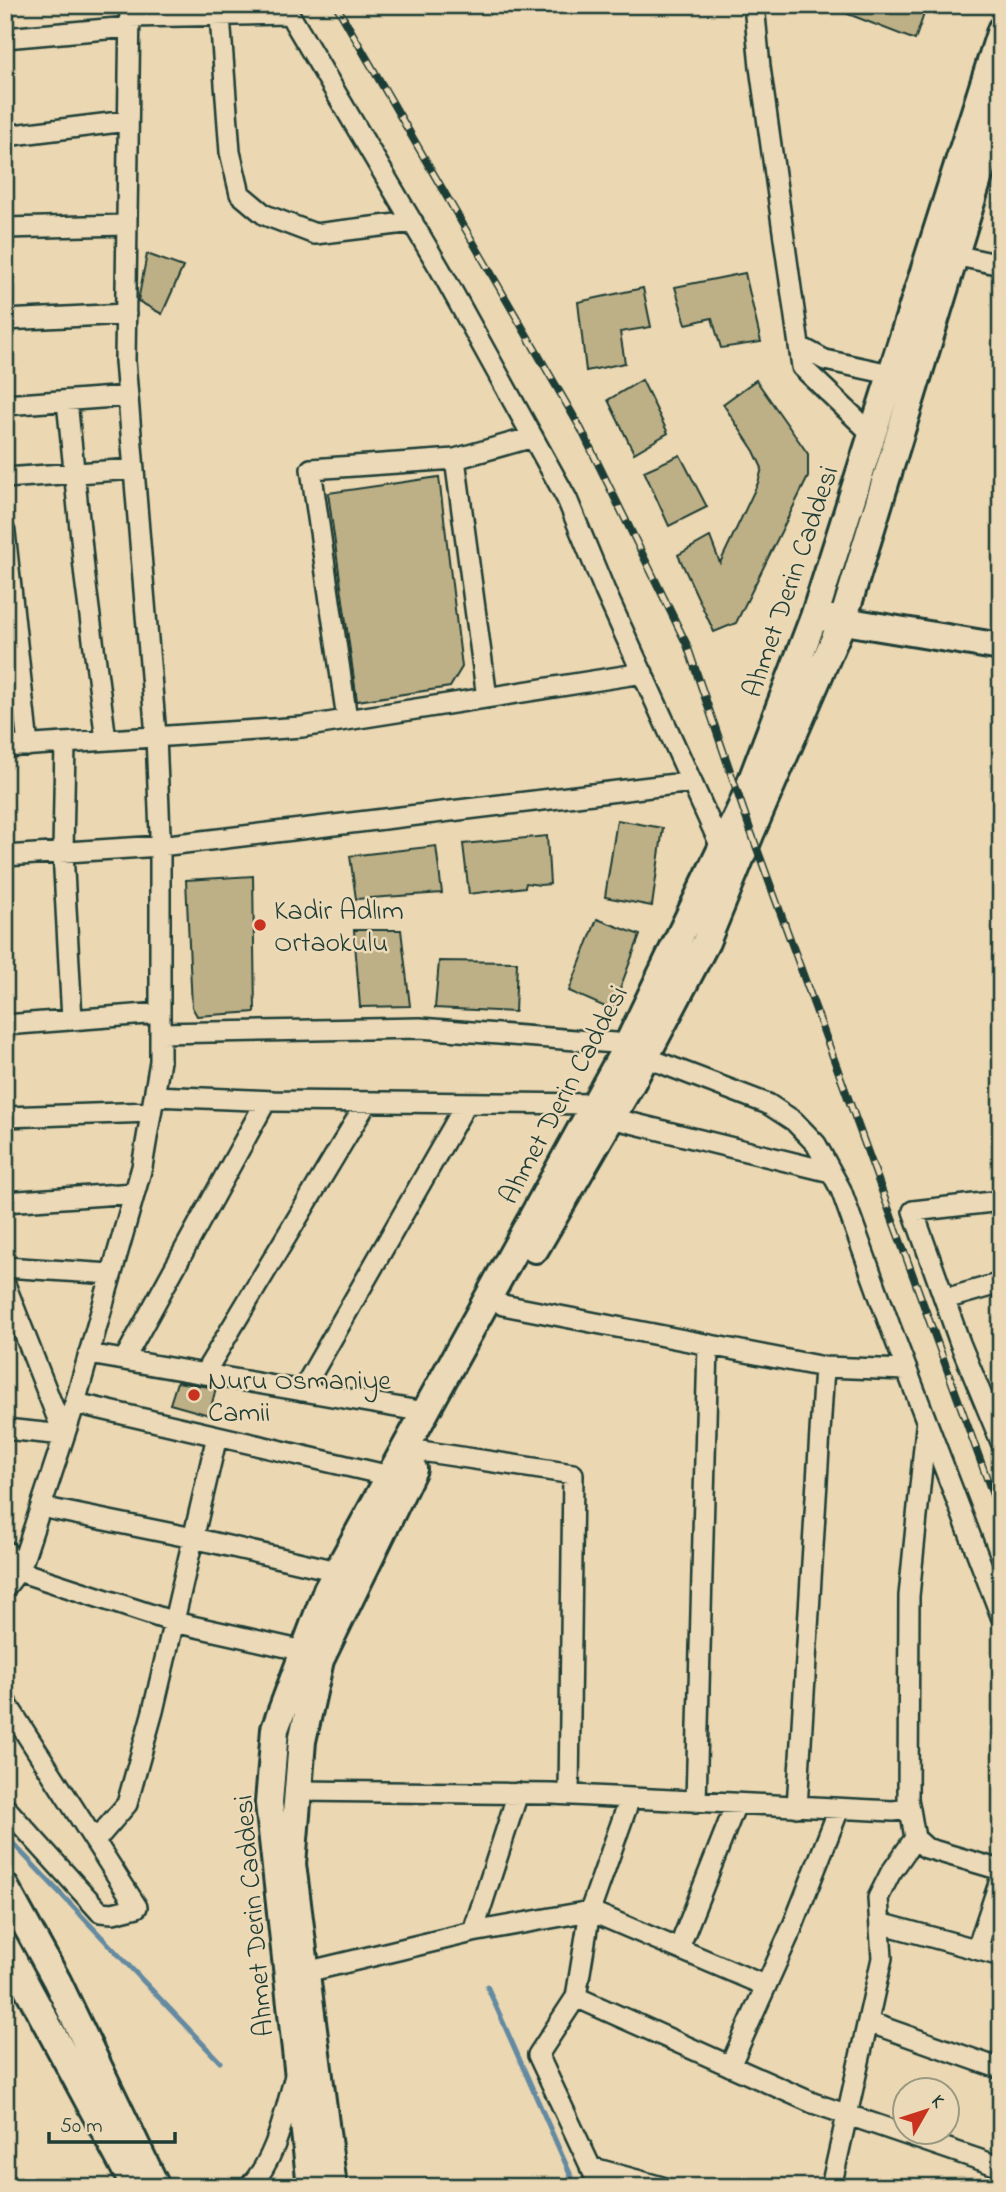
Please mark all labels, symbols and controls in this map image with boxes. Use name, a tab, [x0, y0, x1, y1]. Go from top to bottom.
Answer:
street label: Ahmet Derin Caddesi	[733, 461, 851, 704]
place label: Kadir Adlım Ortaokulu	[274, 892, 404, 965]
marker: Kadir Adlım Ortaokulu	[252, 917, 268, 933]
street label: Ahmet Derin Caddesi	[490, 979, 640, 1212]
place label: Nuru Osmaniye Camii	[208, 1362, 391, 1435]
marker: Nuru Osmaniye Camii	[186, 1387, 202, 1403]
street label: Ahmet Derin Caddesi	[224, 1793, 286, 2038]
north arrow	[890, 2076, 960, 2146]
text: K	[924, 2090, 951, 2115]
scale bar	[49, 2101, 175, 2145]
text: 50 m	[60, 2112, 103, 2142]

